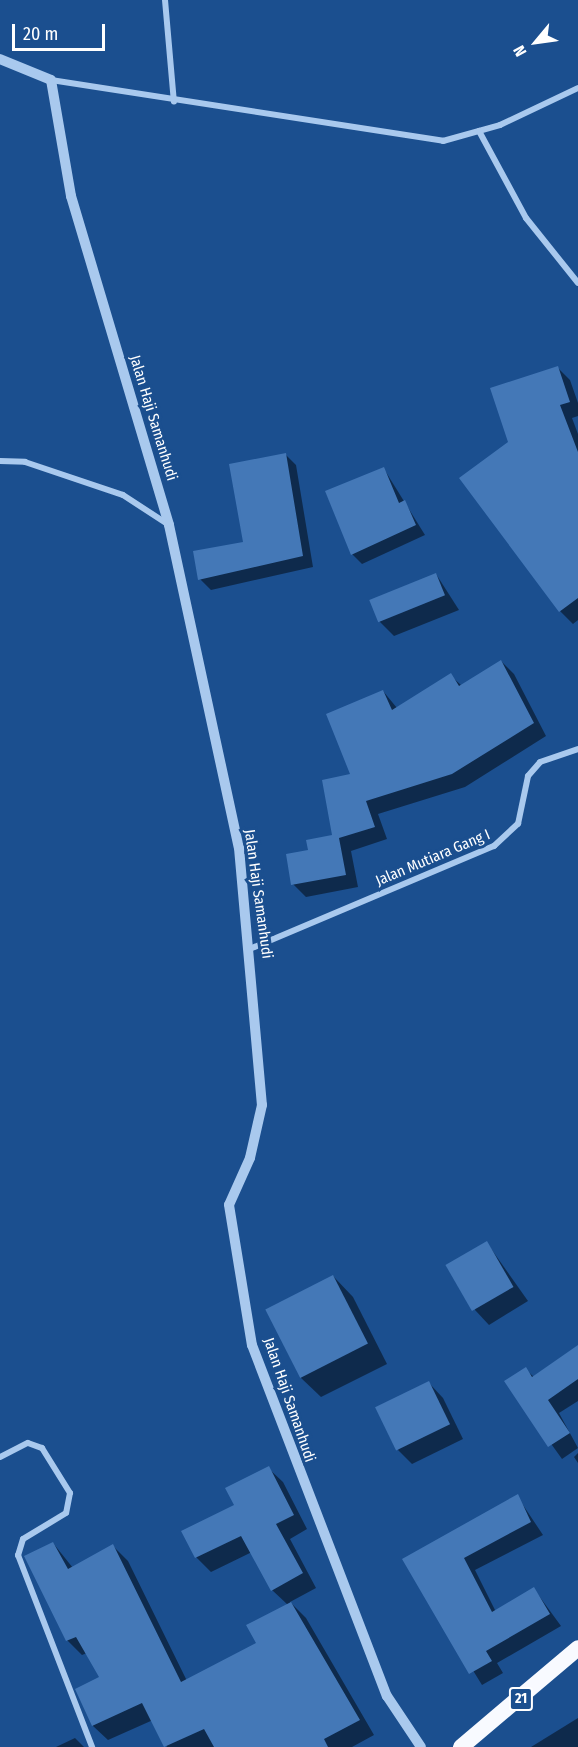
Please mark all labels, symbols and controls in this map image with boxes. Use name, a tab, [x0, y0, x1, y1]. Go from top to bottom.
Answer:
scale bar	[15, 12, 108, 50]
north arrow	[506, 12, 566, 72]
text: 20 m	[23, 23, 58, 45]
text: N	[509, 42, 530, 60]
street label: Jalan Haji Samanhudi	[125, 353, 181, 483]
street label: Jalan Mutiara Gang I	[373, 826, 493, 890]
street label: Jalan Haji Samanhudi	[240, 828, 276, 960]
street label: Jalan Haji Samanhudi	[259, 1335, 319, 1465]
road number: 21	[508, 1688, 534, 1710]

